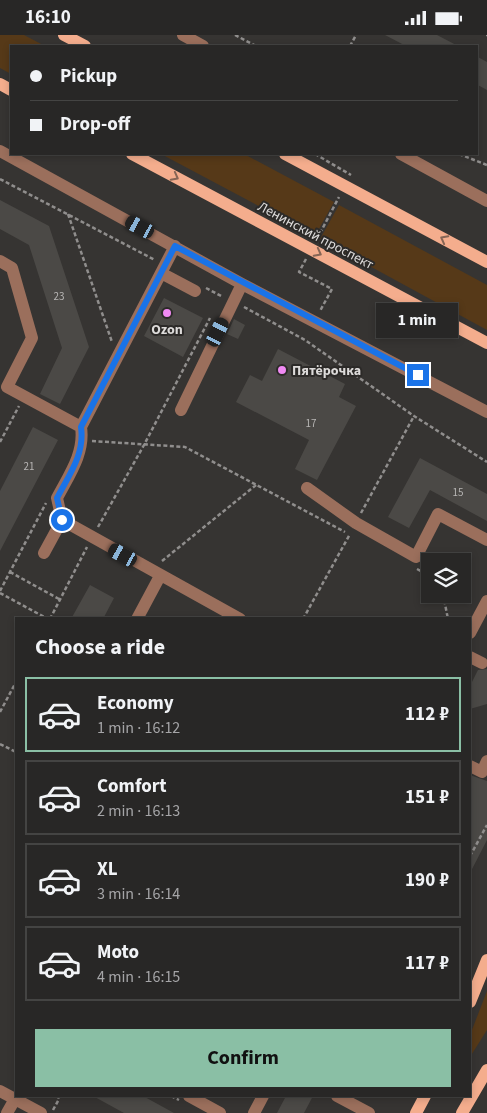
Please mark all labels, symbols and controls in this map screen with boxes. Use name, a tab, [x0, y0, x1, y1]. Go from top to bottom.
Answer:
text: 16:10	[25, 4, 71, 31]
text: Pickup	[60, 63, 117, 90]
text: Drop-off	[60, 111, 130, 138]
one-way arrow	[169, 171, 178, 181]
street label: Ленинский проспект	[254, 197, 378, 275]
car	[123, 213, 156, 241]
one-way arrow	[440, 235, 449, 245]
one-way arrow	[313, 247, 322, 257]
house number: 23	[54, 289, 64, 304]
callout: 1 min	[377, 303, 459, 337]
marker: Ozon	[161, 307, 173, 319]
text: 1 min	[398, 309, 436, 331]
car	[204, 315, 231, 349]
place label: Ozon	[151, 320, 183, 340]
place label: Пятёрочка	[292, 361, 361, 381]
marker: Пятёрочка	[276, 364, 288, 376]
route end	[407, 364, 429, 386]
house number: 17	[306, 416, 316, 431]
house number: 21	[24, 459, 34, 474]
house number: 15	[453, 485, 463, 500]
route start	[51, 509, 73, 531]
car	[106, 541, 139, 569]
map controls	[421, 553, 471, 603]
button: layers	[421, 553, 471, 603]
text: Choose a ride	[35, 631, 165, 663]
text: Economy	[97, 690, 174, 717]
icon: car	[37, 692, 82, 737]
text: 112 ₽	[405, 701, 449, 728]
text: 1 min · 16:12	[97, 717, 180, 739]
text: Comfort	[97, 773, 167, 800]
icon: car	[37, 775, 82, 820]
text: 151 ₽	[405, 784, 449, 811]
text: 2 min · 16:13	[97, 800, 180, 822]
text: XL	[97, 856, 118, 883]
icon: car	[37, 858, 82, 903]
text: 190 ₽	[405, 867, 449, 894]
text: 3 min · 16:14	[97, 883, 180, 905]
text: Moto	[97, 939, 139, 966]
icon: car	[37, 941, 82, 986]
text: 117 ₽	[405, 950, 449, 977]
text: 4 min · 16:15	[97, 966, 180, 988]
button: Confirm	[35, 1029, 451, 1087]

